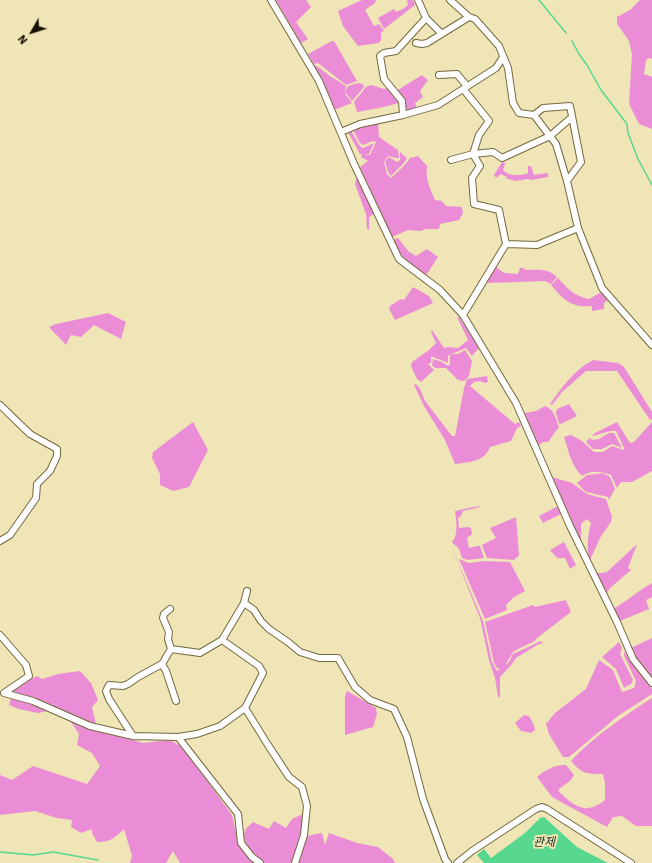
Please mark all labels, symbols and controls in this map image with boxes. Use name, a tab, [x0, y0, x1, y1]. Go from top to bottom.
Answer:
north arrow	[12, 12, 52, 52]
text: N	[15, 32, 31, 47]
water label: 관제	[533, 836, 555, 850]

